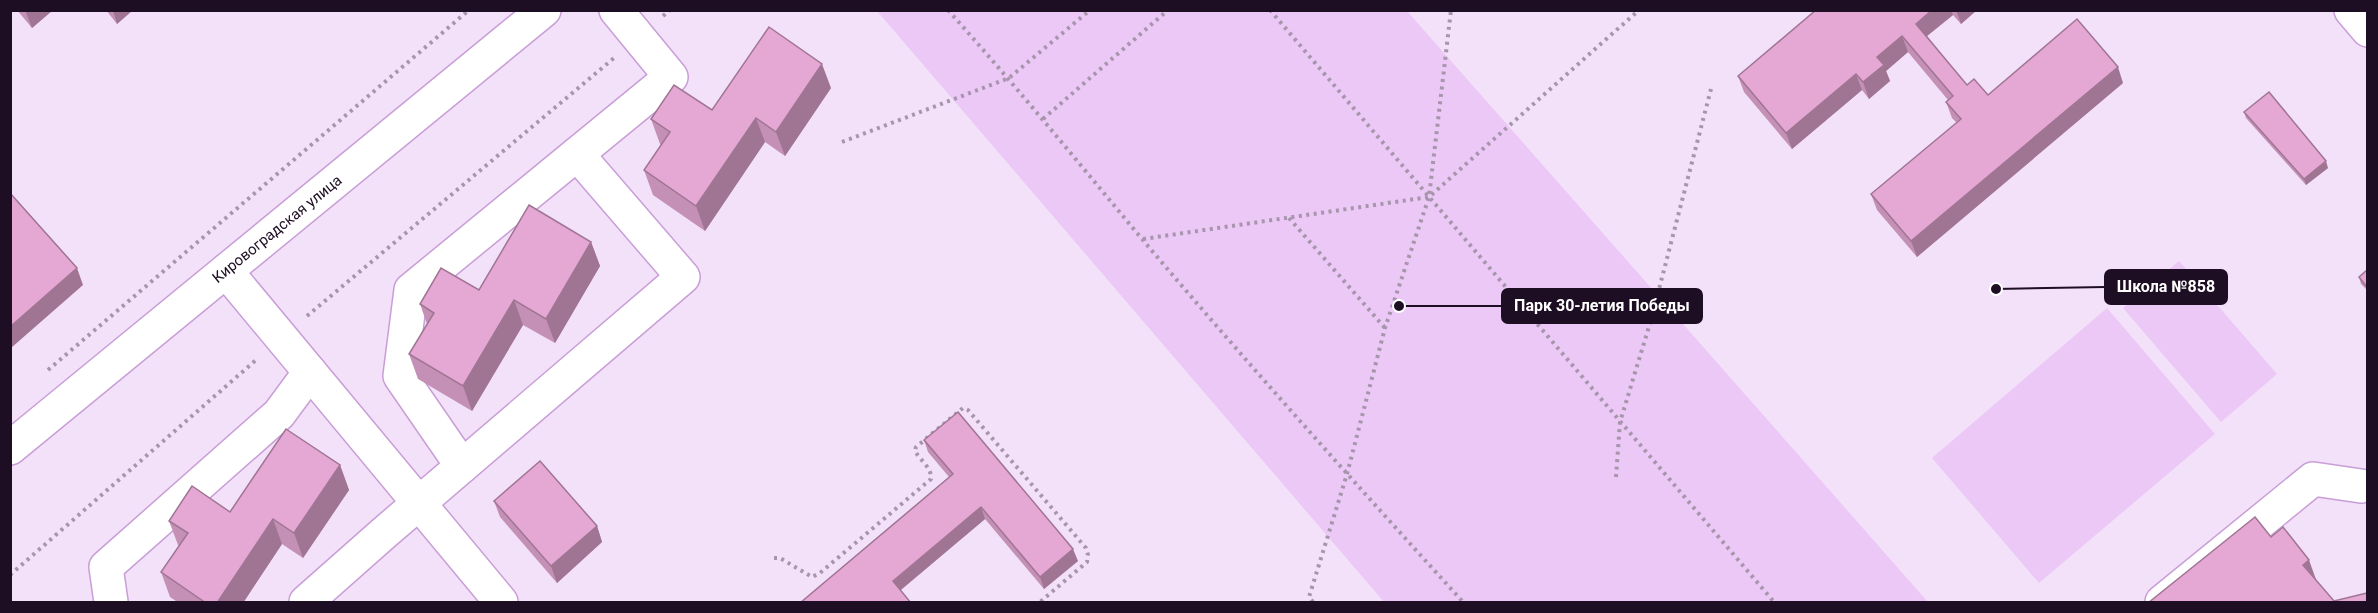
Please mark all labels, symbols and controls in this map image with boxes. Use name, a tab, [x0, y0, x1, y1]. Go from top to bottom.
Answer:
street label: Кировоградская улица	[209, 171, 345, 287]
callout: Школа №858	[2105, 270, 2227, 304]
text: Школа №858	[2117, 277, 2215, 296]
callout: Парк 30-летия Победы	[1502, 289, 1702, 323]
text: Парк 30-летия Победы	[1514, 296, 1690, 315]

